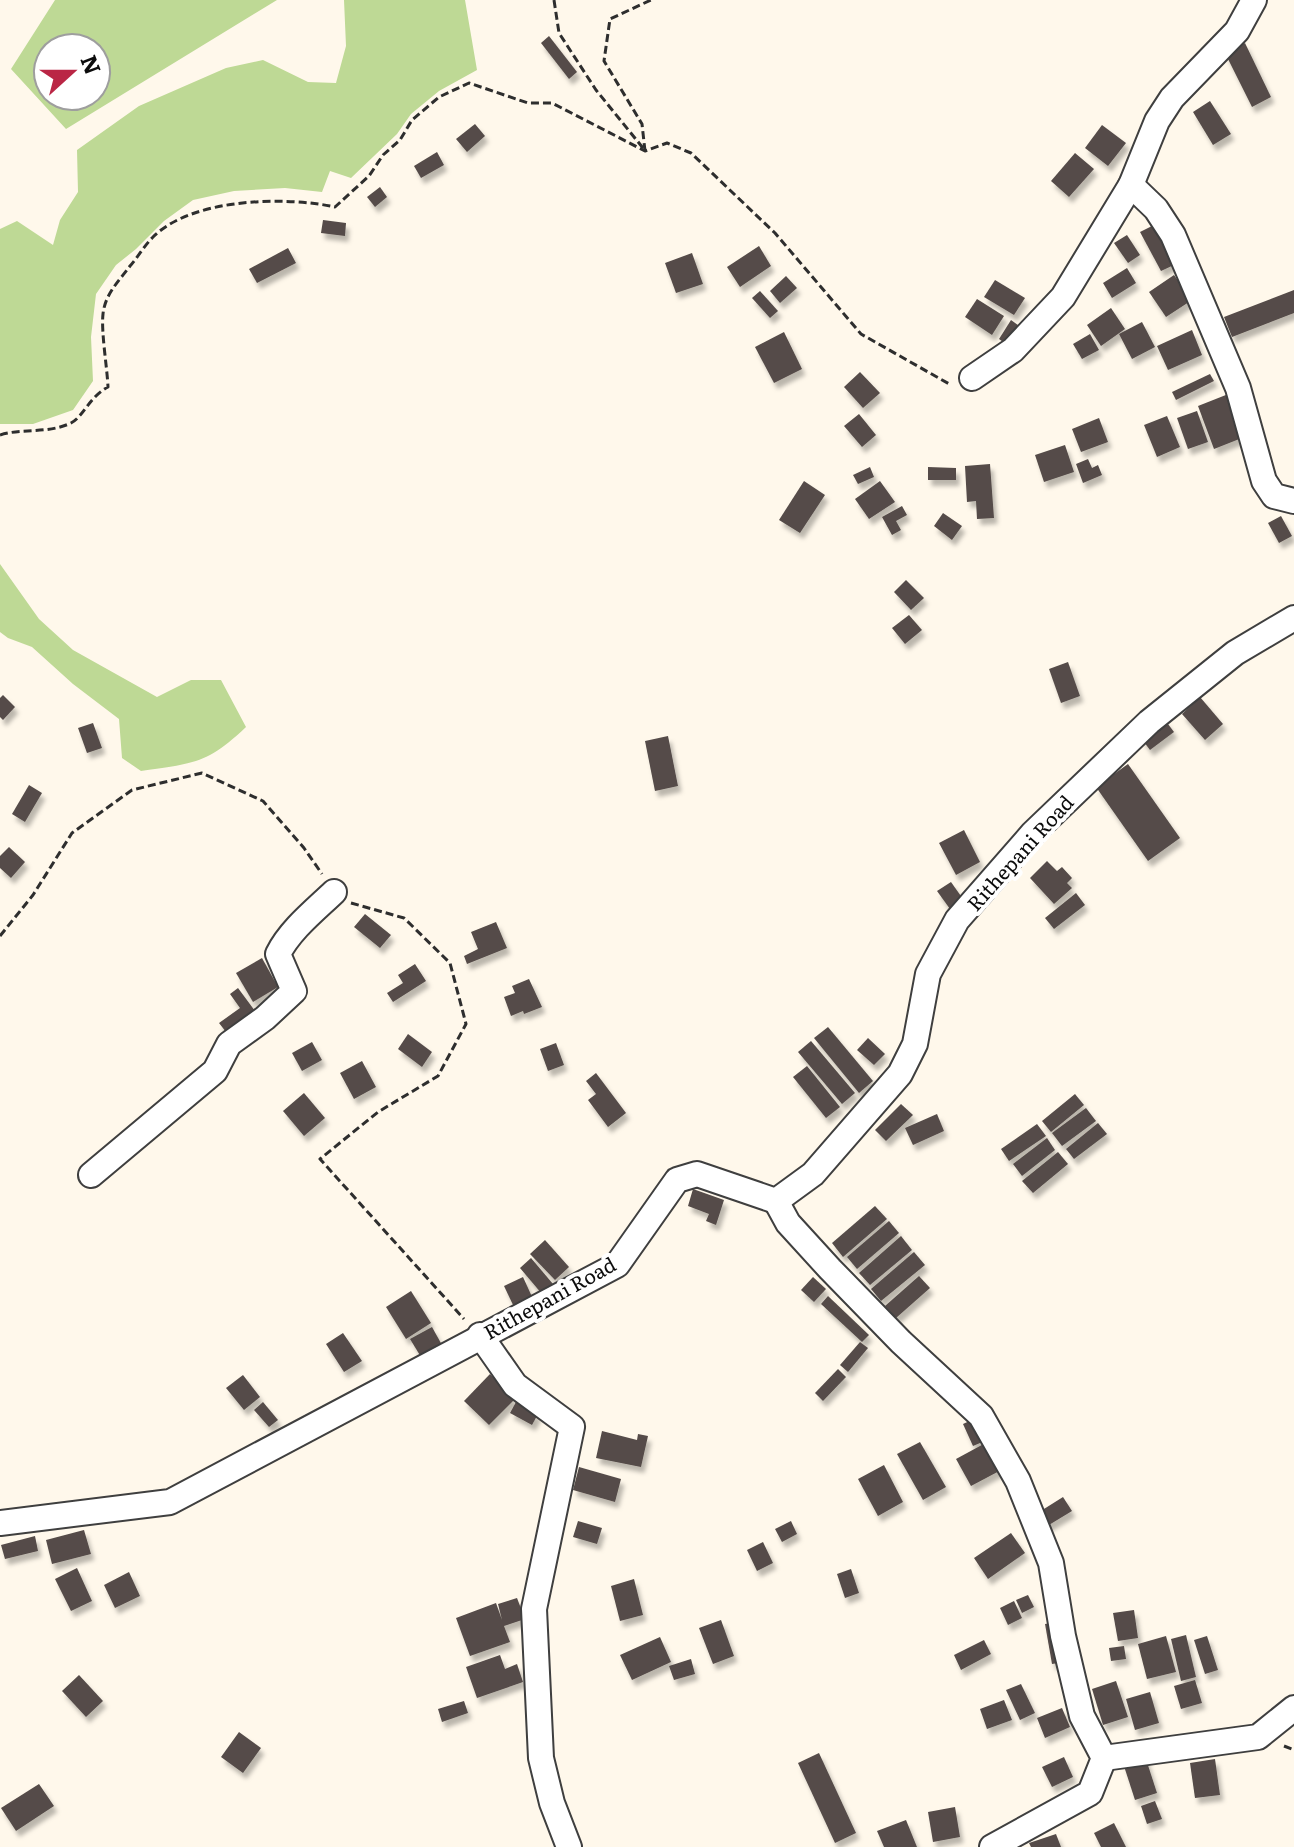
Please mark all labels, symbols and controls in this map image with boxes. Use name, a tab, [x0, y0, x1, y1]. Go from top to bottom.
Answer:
north arrow	[32, 32, 112, 112]
text: N	[73, 50, 111, 79]
street label: Rithepani Road	[959, 787, 1079, 917]
street label: Rithepani Road	[477, 1248, 621, 1346]

